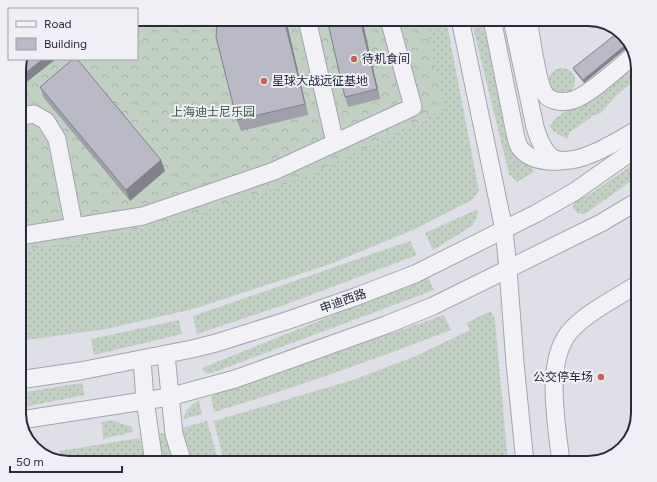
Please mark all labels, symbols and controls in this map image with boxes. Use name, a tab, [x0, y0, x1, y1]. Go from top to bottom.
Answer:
legend	[8, 8, 138, 60]
text: Road	[44, 17, 72, 31]
text: Building	[44, 37, 87, 51]
place label: 待机食间	[362, 52, 410, 66]
marker: 待机食间	[349, 54, 359, 64]
place label: 星球大战远征基地	[272, 74, 368, 88]
marker: 星球大战远征基地	[259, 76, 269, 86]
park label: 上海迪士尼乐园	[171, 105, 255, 119]
street label: 申迪西路	[318, 286, 368, 316]
place label: 公交停车场	[533, 370, 593, 384]
marker: 公交停车场	[596, 372, 606, 382]
scale bar	[10, 448, 122, 474]
text: 50 m	[16, 455, 44, 469]

